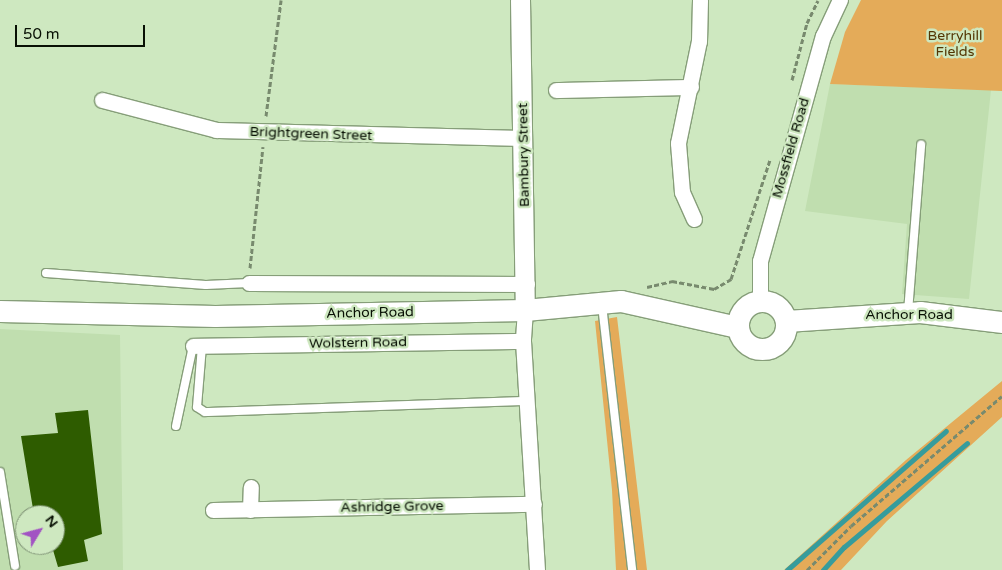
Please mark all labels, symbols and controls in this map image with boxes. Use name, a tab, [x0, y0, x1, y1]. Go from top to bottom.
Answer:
scale bar	[18, 15, 148, 47]
text: 50 m	[23, 25, 60, 43]
park label: Berryhill Fields	[928, 28, 982, 60]
street label: Mossfield Road	[769, 96, 813, 200]
street label: Bambury Street	[515, 103, 533, 207]
street label: Brightgreen Street	[249, 123, 373, 145]
street label: Anchor Road	[326, 304, 414, 322]
street label: Anchor Road	[865, 307, 953, 323]
street label: Wolstern Road	[309, 334, 407, 352]
street label: Ashridge Grove	[340, 498, 444, 516]
north arrow	[15, 505, 65, 555]
text: N	[41, 512, 62, 531]

